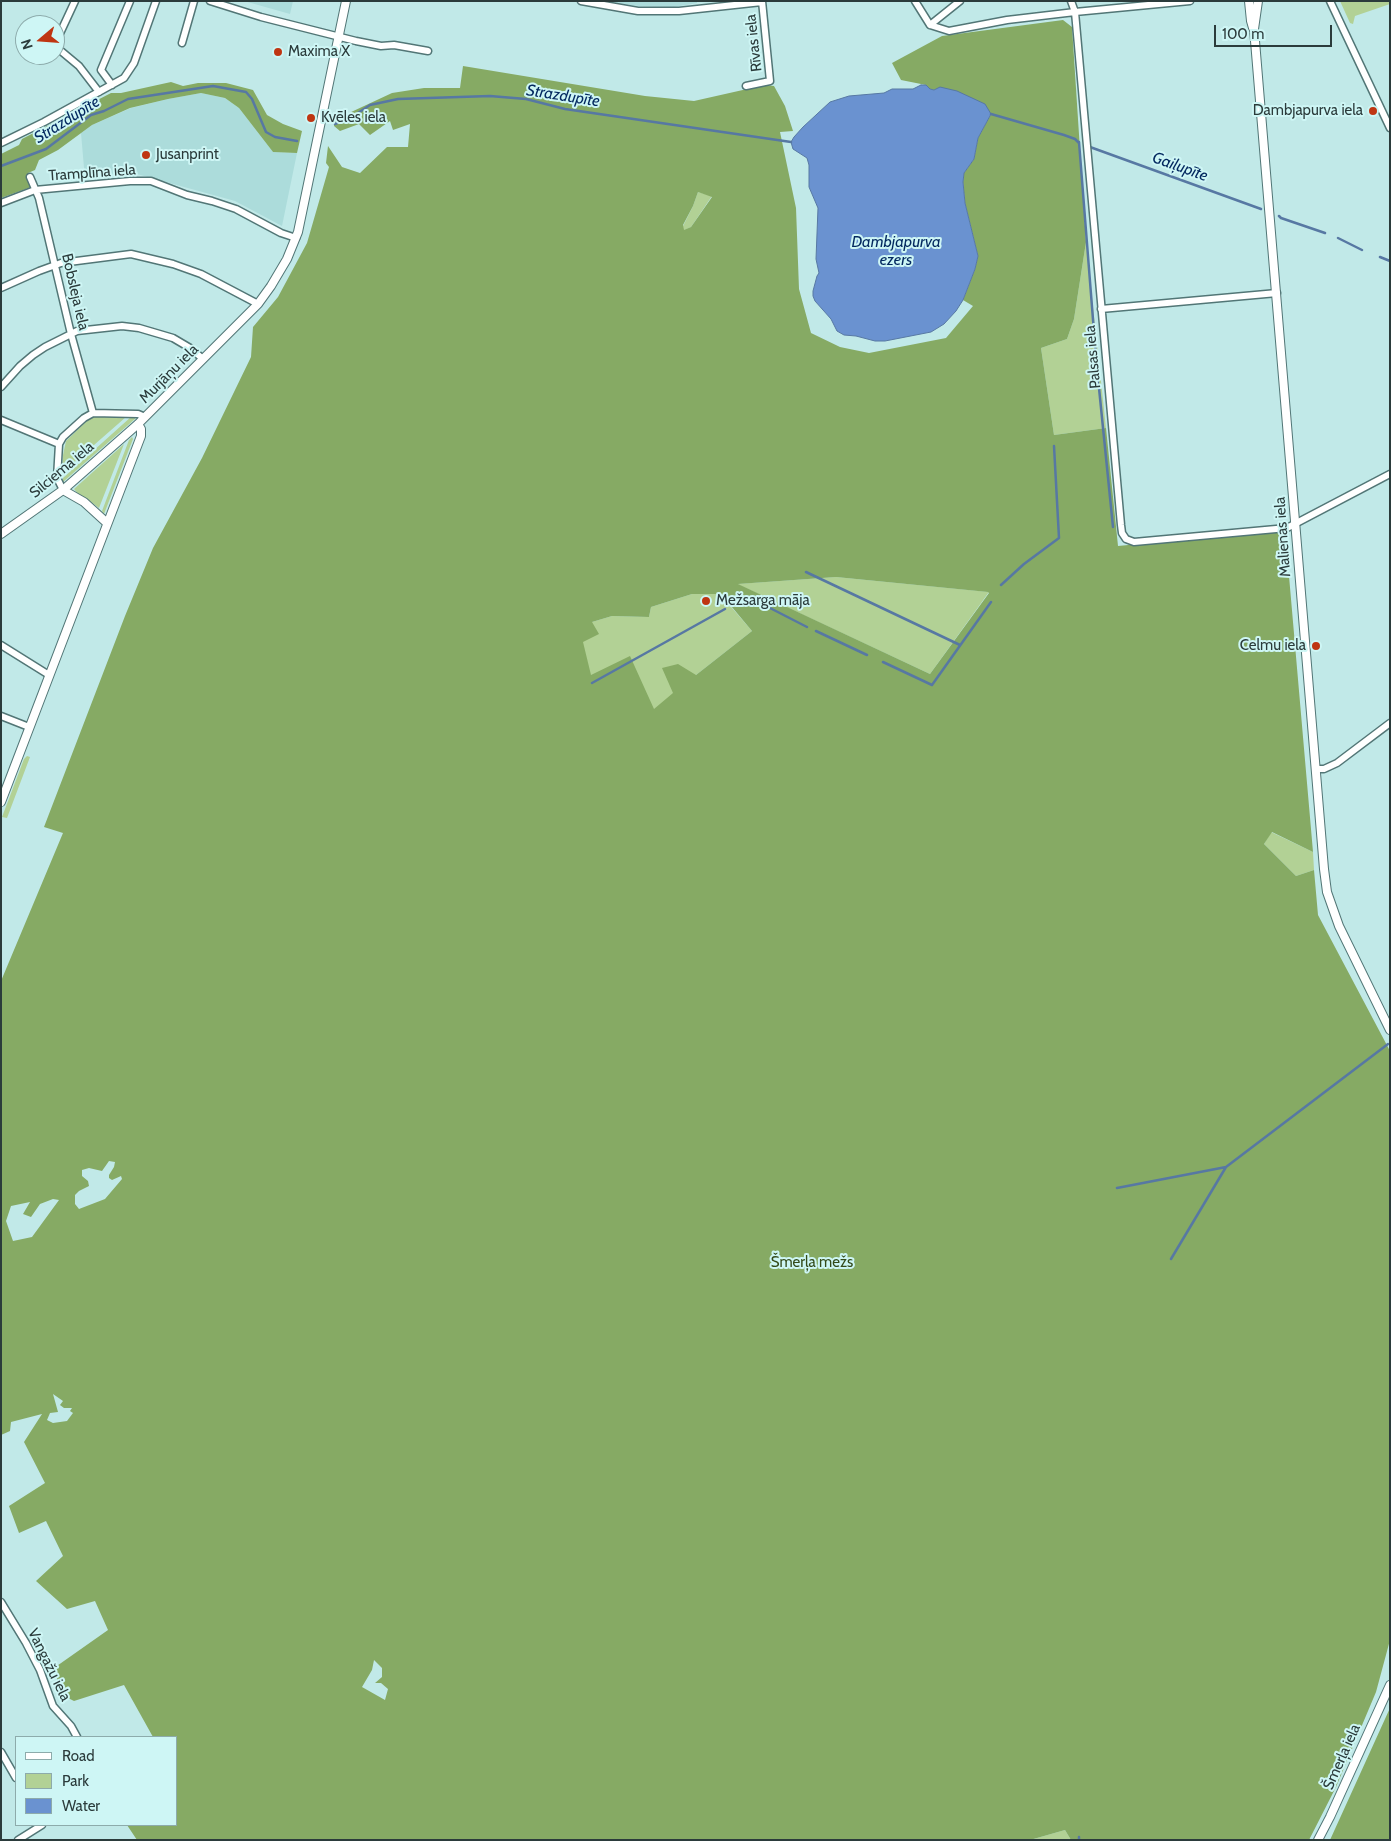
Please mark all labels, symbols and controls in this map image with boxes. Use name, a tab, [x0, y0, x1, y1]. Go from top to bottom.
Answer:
street label: Rīvas iela	[742, 13, 766, 73]
north arrow	[15, 15, 65, 65]
scale bar	[1216, 15, 1334, 47]
text: 100 m	[1222, 25, 1264, 43]
text: N	[17, 37, 37, 52]
place label: Maxima X	[288, 43, 350, 61]
marker: Maxima X	[272, 46, 284, 58]
water label: Strazdupīte	[525, 81, 601, 111]
water label: Strazdupīte	[31, 92, 103, 148]
place label: Dambjapurva iela	[1253, 102, 1363, 120]
marker: Dambjapurva iela	[1367, 105, 1379, 117]
place label: Kvēles iela	[321, 109, 386, 127]
marker: Kvēles iela	[305, 112, 317, 124]
place label: Jusanprint	[156, 146, 219, 164]
water label: Gaiļupīte	[1150, 148, 1210, 186]
marker: Jusanprint	[140, 149, 152, 161]
street label: Tramplīna iela	[48, 161, 136, 185]
water label: Dambjapurva ezers	[851, 232, 941, 270]
street label: Bobsleja iela	[57, 252, 93, 332]
street label: Palsas iela	[1081, 324, 1105, 390]
street label: Murjāņu iela	[136, 341, 202, 407]
street label: Silciema iela	[26, 438, 98, 502]
street label: Malienas iela	[1271, 496, 1295, 578]
place label: Mežsarga māja	[716, 592, 810, 610]
marker: Mežsarga māja	[700, 595, 712, 607]
place label: Celmu iela	[1240, 637, 1306, 655]
marker: Celmu iela	[1310, 640, 1322, 652]
park label: Šmerļa mežs	[771, 1254, 853, 1272]
street label: Vangažu iela	[24, 1626, 74, 1704]
street label: Šmerļa iela	[1320, 1721, 1364, 1793]
legend	[15, 1736, 178, 1826]
text: Road	[62, 1747, 95, 1765]
text: Park	[62, 1772, 89, 1790]
text: Water	[62, 1797, 100, 1815]

